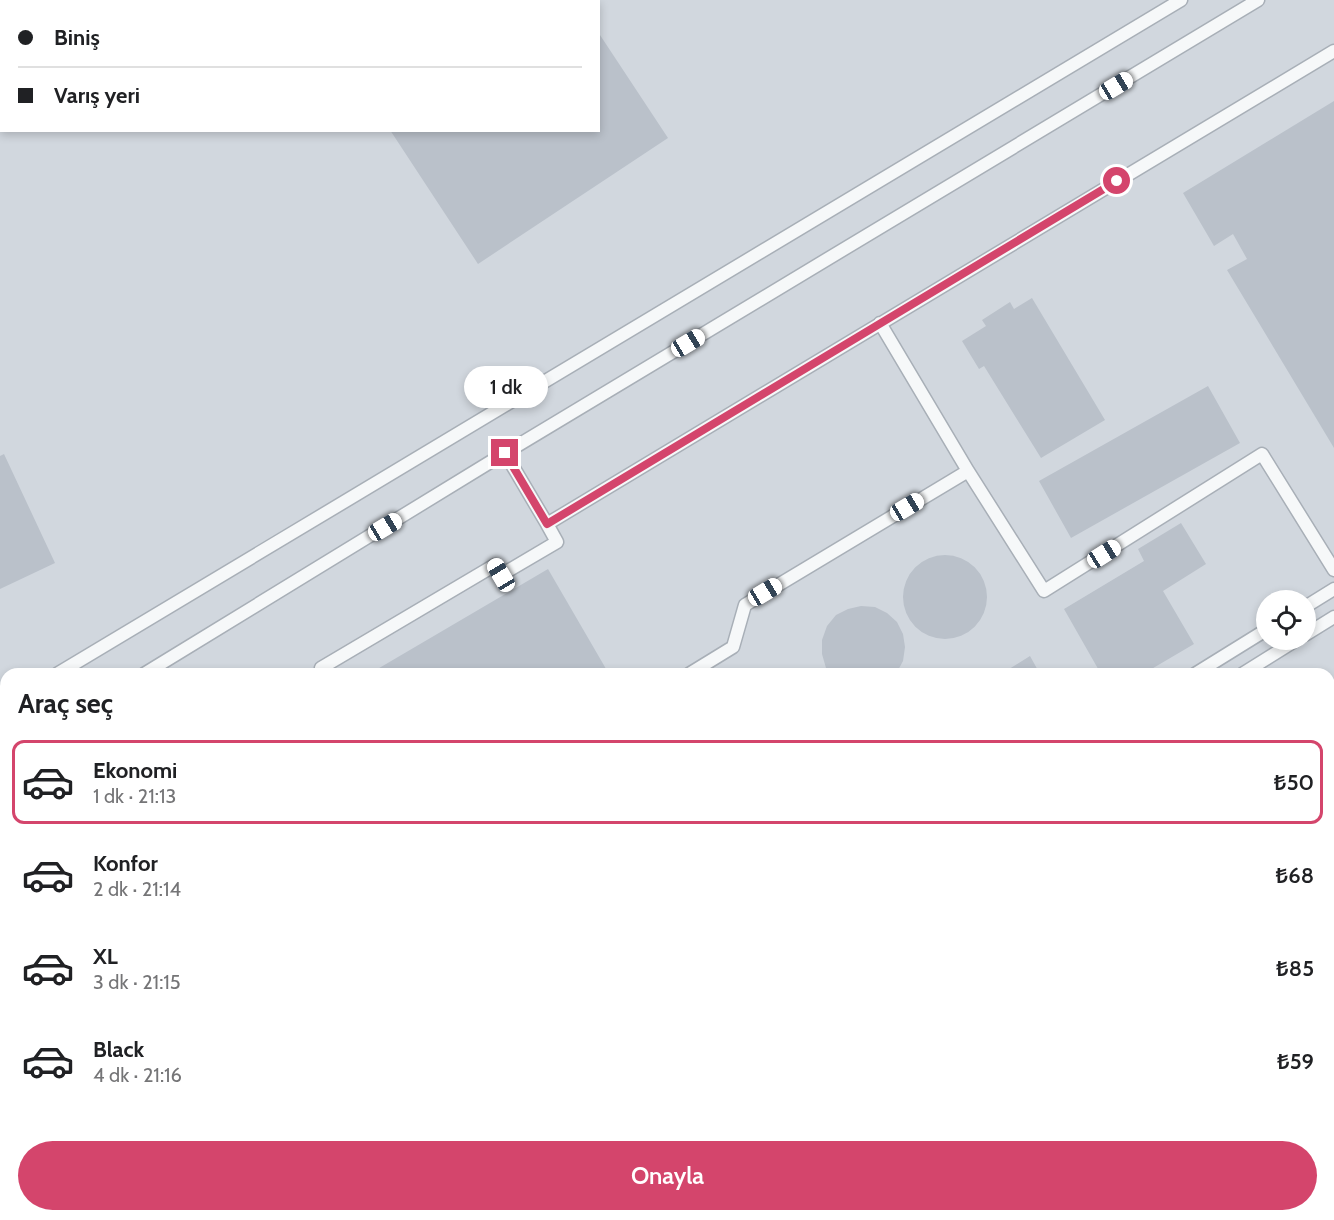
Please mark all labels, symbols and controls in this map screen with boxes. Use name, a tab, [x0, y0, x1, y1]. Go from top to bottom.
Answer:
text: Biniş	[54, 24, 100, 51]
car	[1096, 69, 1136, 103]
text: Varış yeri	[54, 82, 140, 109]
route start	[1103, 167, 1130, 194]
car	[668, 326, 708, 360]
callout: 1 dk	[463, 366, 547, 408]
text: 1 dk	[490, 375, 522, 399]
route end	[491, 439, 518, 466]
car	[887, 490, 927, 524]
car	[365, 510, 405, 544]
car	[1084, 537, 1124, 571]
car	[484, 555, 518, 595]
car	[745, 575, 785, 609]
map controls	[1256, 590, 1316, 650]
button: locate	[1256, 590, 1316, 650]
text: Araç seç	[18, 687, 113, 720]
icon: car	[21, 755, 75, 809]
text: Ekonomi	[93, 757, 177, 784]
text: ₺50	[1274, 769, 1314, 796]
text: 1 dk · 21:13	[93, 784, 176, 808]
icon: car	[21, 848, 75, 902]
text: Konfor	[93, 850, 158, 877]
text: ₺68	[1275, 862, 1314, 889]
text: 2 dk · 21:14	[93, 877, 181, 901]
icon: car	[21, 941, 75, 995]
text: XL	[93, 943, 118, 970]
text: ₺85	[1276, 955, 1314, 982]
text: 3 dk · 21:15	[93, 970, 181, 994]
icon: car	[21, 1034, 75, 1088]
text: Black	[93, 1036, 144, 1063]
text: ₺59	[1277, 1048, 1314, 1075]
text: 4 dk · 21:16	[93, 1063, 182, 1087]
button: Onayla	[18, 1141, 1317, 1210]

